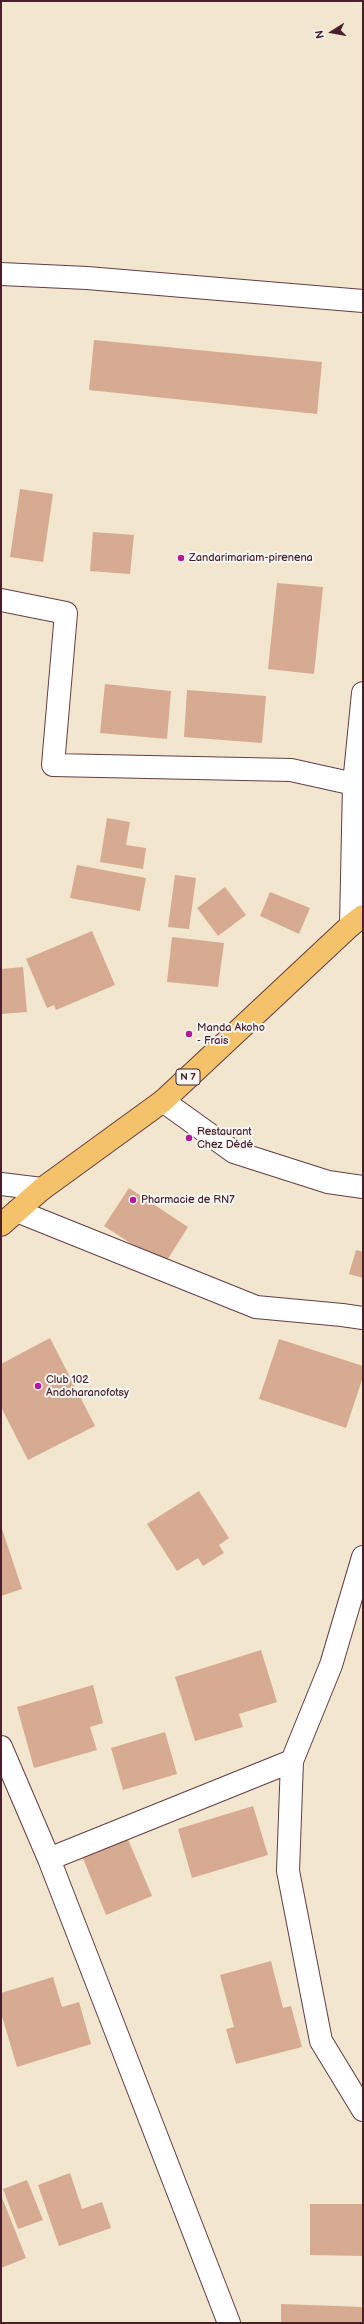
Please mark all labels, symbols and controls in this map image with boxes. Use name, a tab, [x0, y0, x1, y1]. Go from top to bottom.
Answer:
north arrow	[312, 12, 352, 52]
text: N	[313, 29, 327, 40]
place label: Zandarimariam-pirenena	[189, 551, 313, 565]
marker: Zandarimariam-pirenena	[176, 553, 186, 563]
place label: Manda Akoho - Frais	[197, 1021, 265, 1047]
marker: Manda Akoho - Frais	[184, 1029, 194, 1039]
road number: N 7	[176, 1069, 200, 1085]
place label: Restaurant Chez Dédé	[197, 1125, 253, 1151]
marker: Restaurant Chez Dédé	[184, 1133, 194, 1143]
place label: Pharmacie de RN7	[141, 1193, 235, 1207]
marker: Pharmacie de RN7	[128, 1195, 138, 1205]
place label: Club 102 Andoharanofotsy	[46, 1373, 129, 1399]
marker: Club 102 Andoharanofotsy	[33, 1381, 43, 1391]

